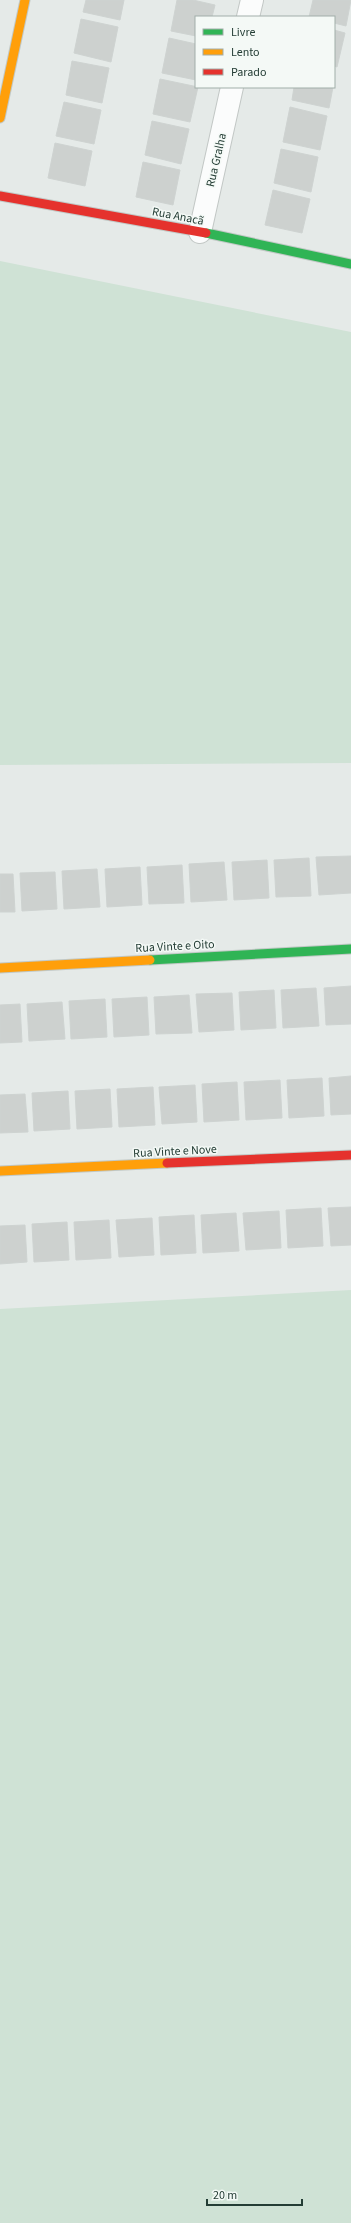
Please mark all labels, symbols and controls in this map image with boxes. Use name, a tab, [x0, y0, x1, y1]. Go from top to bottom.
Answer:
legend	[195, 16, 335, 88]
text: Livre	[231, 24, 255, 41]
text: Lento	[231, 44, 260, 61]
text: Parado	[231, 64, 266, 81]
street label: Rua Gralha	[202, 132, 231, 189]
street label: Rua Anacã	[151, 203, 205, 230]
street label: Rua Vinte e Oito	[135, 936, 215, 957]
street label: Rua Vinte e Nove	[133, 1141, 217, 1162]
scale bar	[207, 2181, 302, 2207]
text: 20 m	[213, 2187, 237, 2204]

